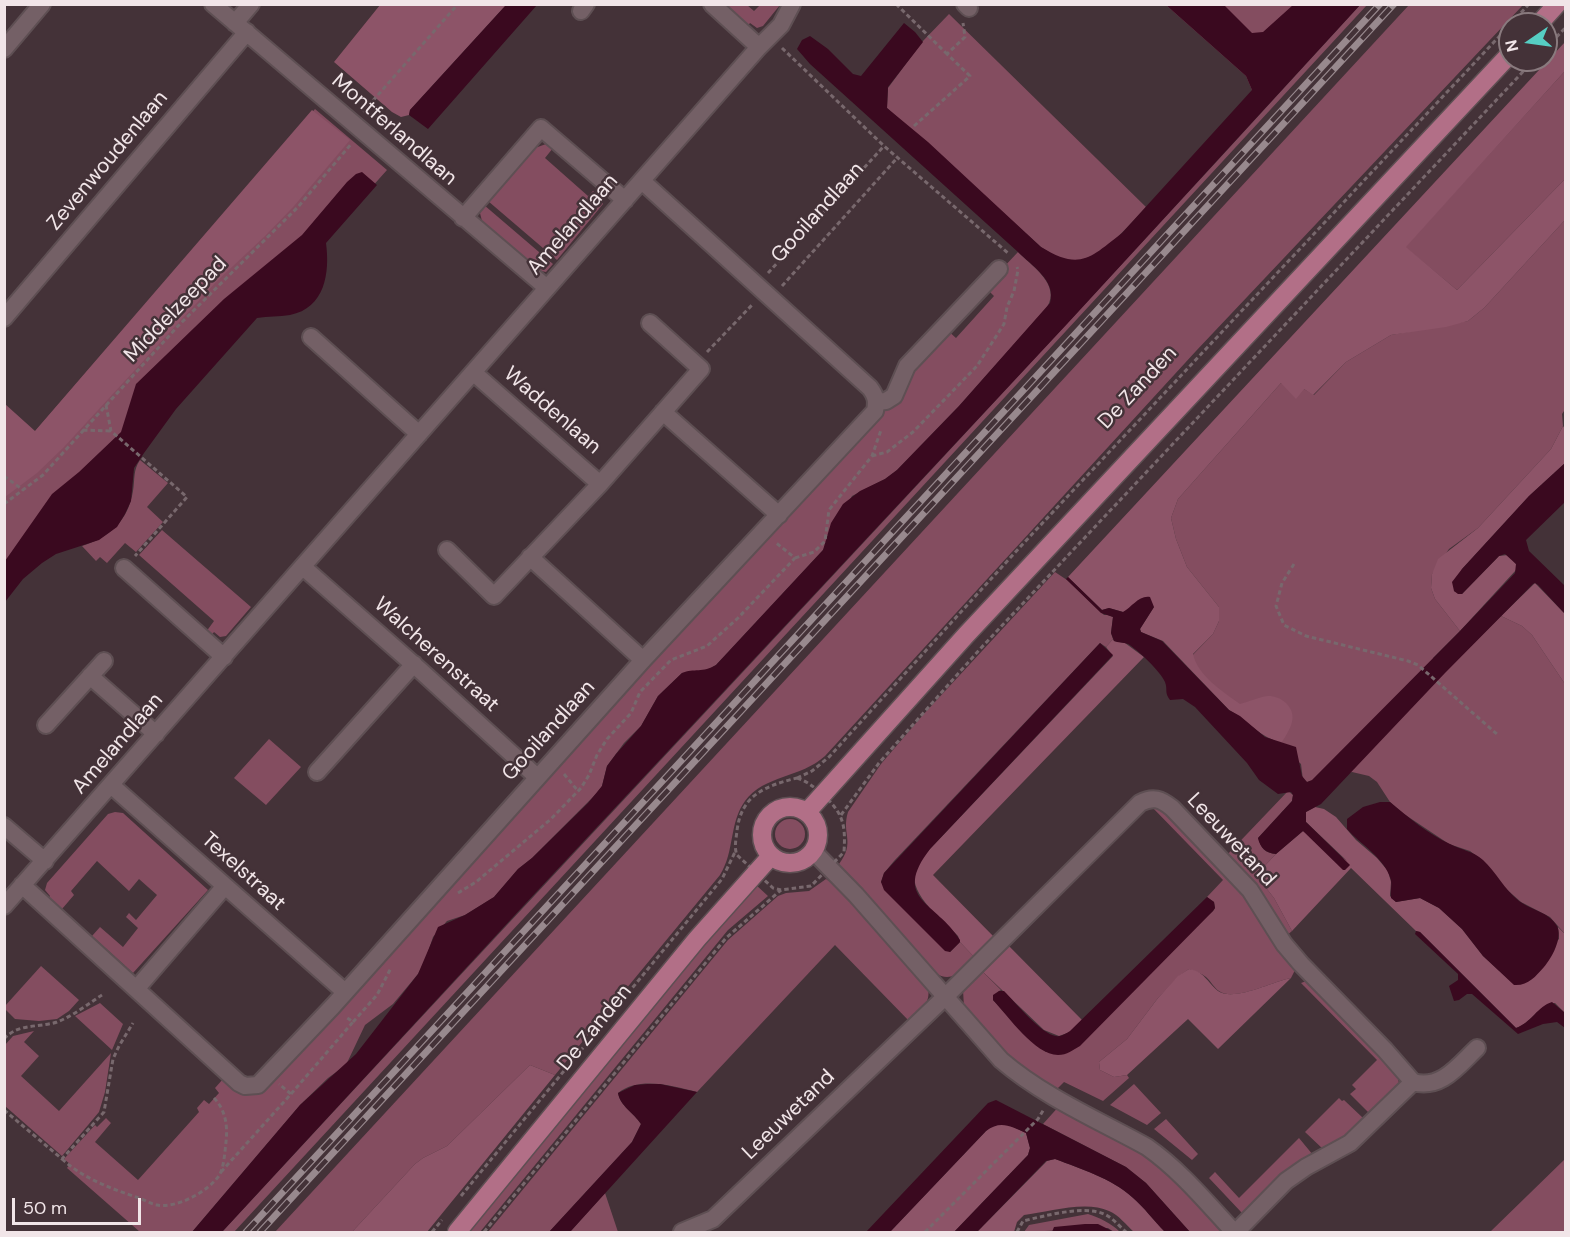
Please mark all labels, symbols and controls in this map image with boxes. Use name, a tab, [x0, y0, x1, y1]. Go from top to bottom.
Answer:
north arrow	[1498, 12, 1558, 72]
text: N	[1500, 38, 1523, 54]
street label: Montferlandlaan	[326, 69, 462, 191]
street label: Zevenwoudenlaan	[42, 86, 174, 236]
street label: Gooilandlaan	[766, 157, 870, 269]
street label: Amelandlaan	[522, 169, 624, 281]
street label: Middelzeepad	[119, 252, 233, 368]
street label: De Zanden	[1093, 341, 1183, 435]
street label: Waddenlaan	[498, 362, 606, 460]
street label: Walcherenstraat	[368, 592, 504, 718]
street label: Gooilandlaan	[497, 675, 601, 787]
street label: Amelandlaan	[67, 688, 169, 800]
street label: Leeuwetand	[1181, 788, 1281, 892]
street label: Texelstraat	[196, 828, 290, 916]
street label: De Zanden	[552, 980, 638, 1076]
street label: Leeuwetand	[738, 1065, 840, 1165]
scale bar	[15, 1186, 144, 1224]
text: 50 m	[23, 1196, 67, 1220]

